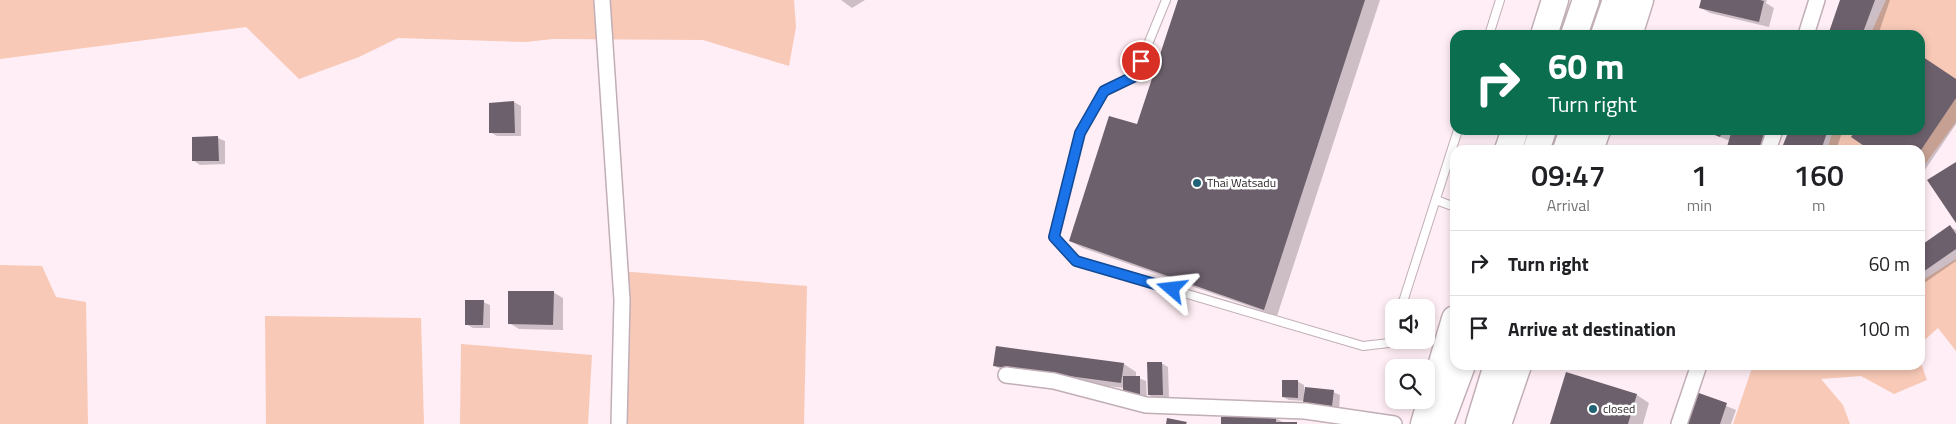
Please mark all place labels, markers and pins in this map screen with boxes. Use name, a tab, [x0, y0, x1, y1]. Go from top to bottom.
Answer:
pin	[1120, 40, 1162, 82]
place label: Thai Watsadu	[1207, 173, 1276, 192]
marker: Thai Watsadu	[1191, 177, 1203, 189]
place label: closed	[1603, 399, 1635, 418]
marker: closed	[1587, 403, 1599, 415]

